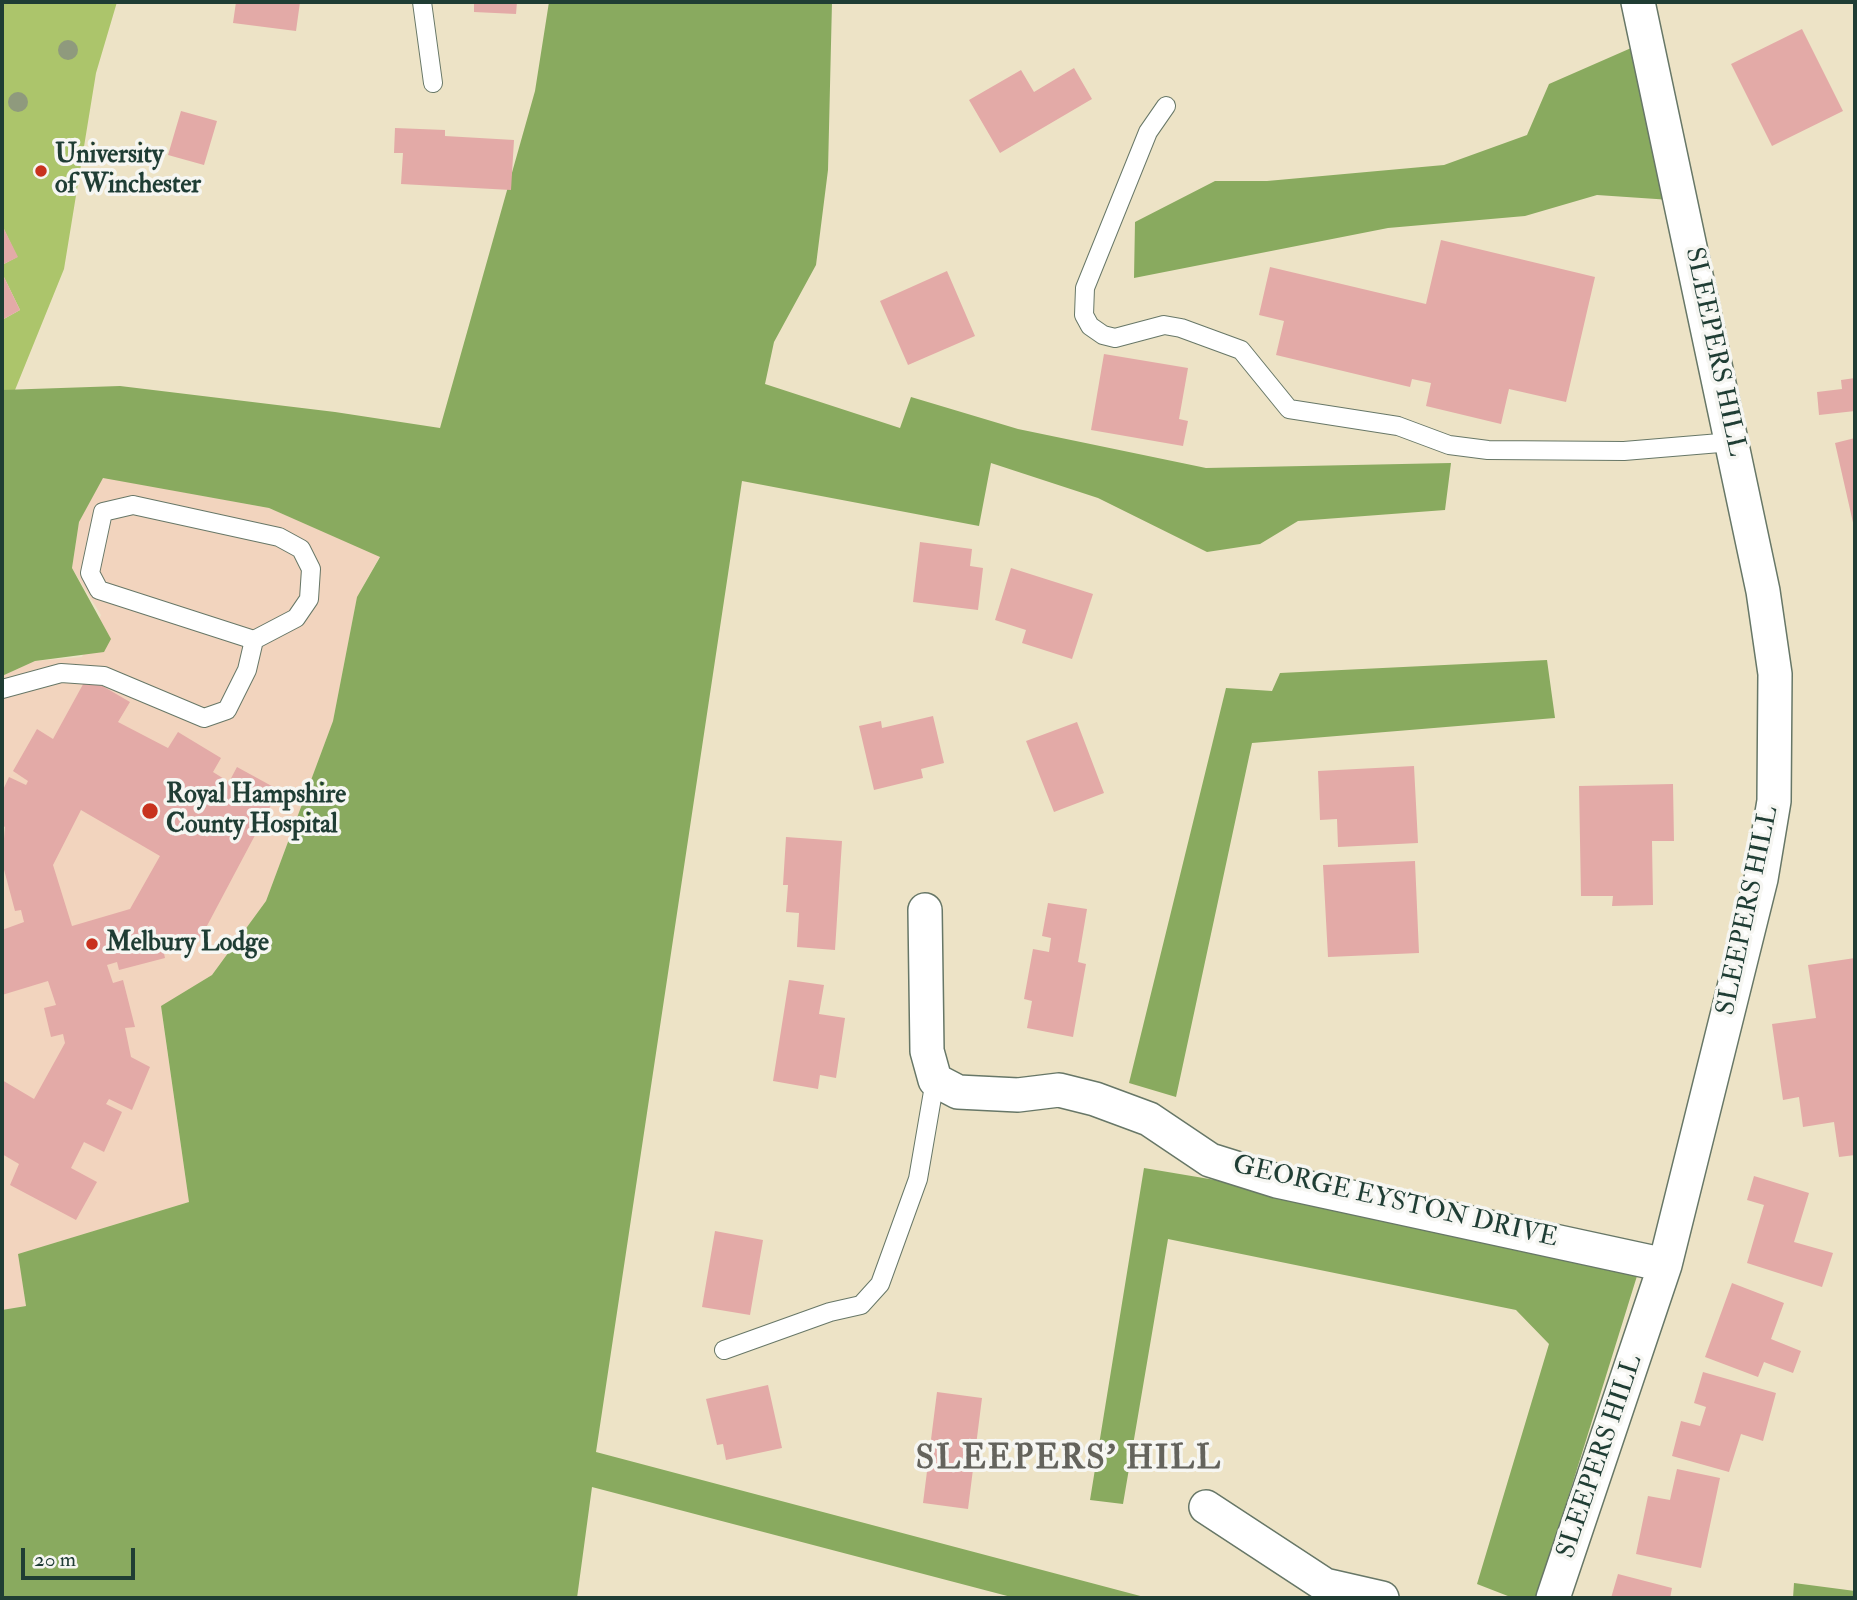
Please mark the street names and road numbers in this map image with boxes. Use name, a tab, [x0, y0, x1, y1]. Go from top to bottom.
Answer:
street label: SLEEPERS HILL	[1677, 245, 1751, 459]
street label: SLEEPERS HILL	[1712, 804, 1786, 1018]
street label: GEORGE EYSTON DRIVE	[1229, 1150, 1561, 1256]
street label: SLEEPERS HILL	[1552, 1351, 1650, 1563]

